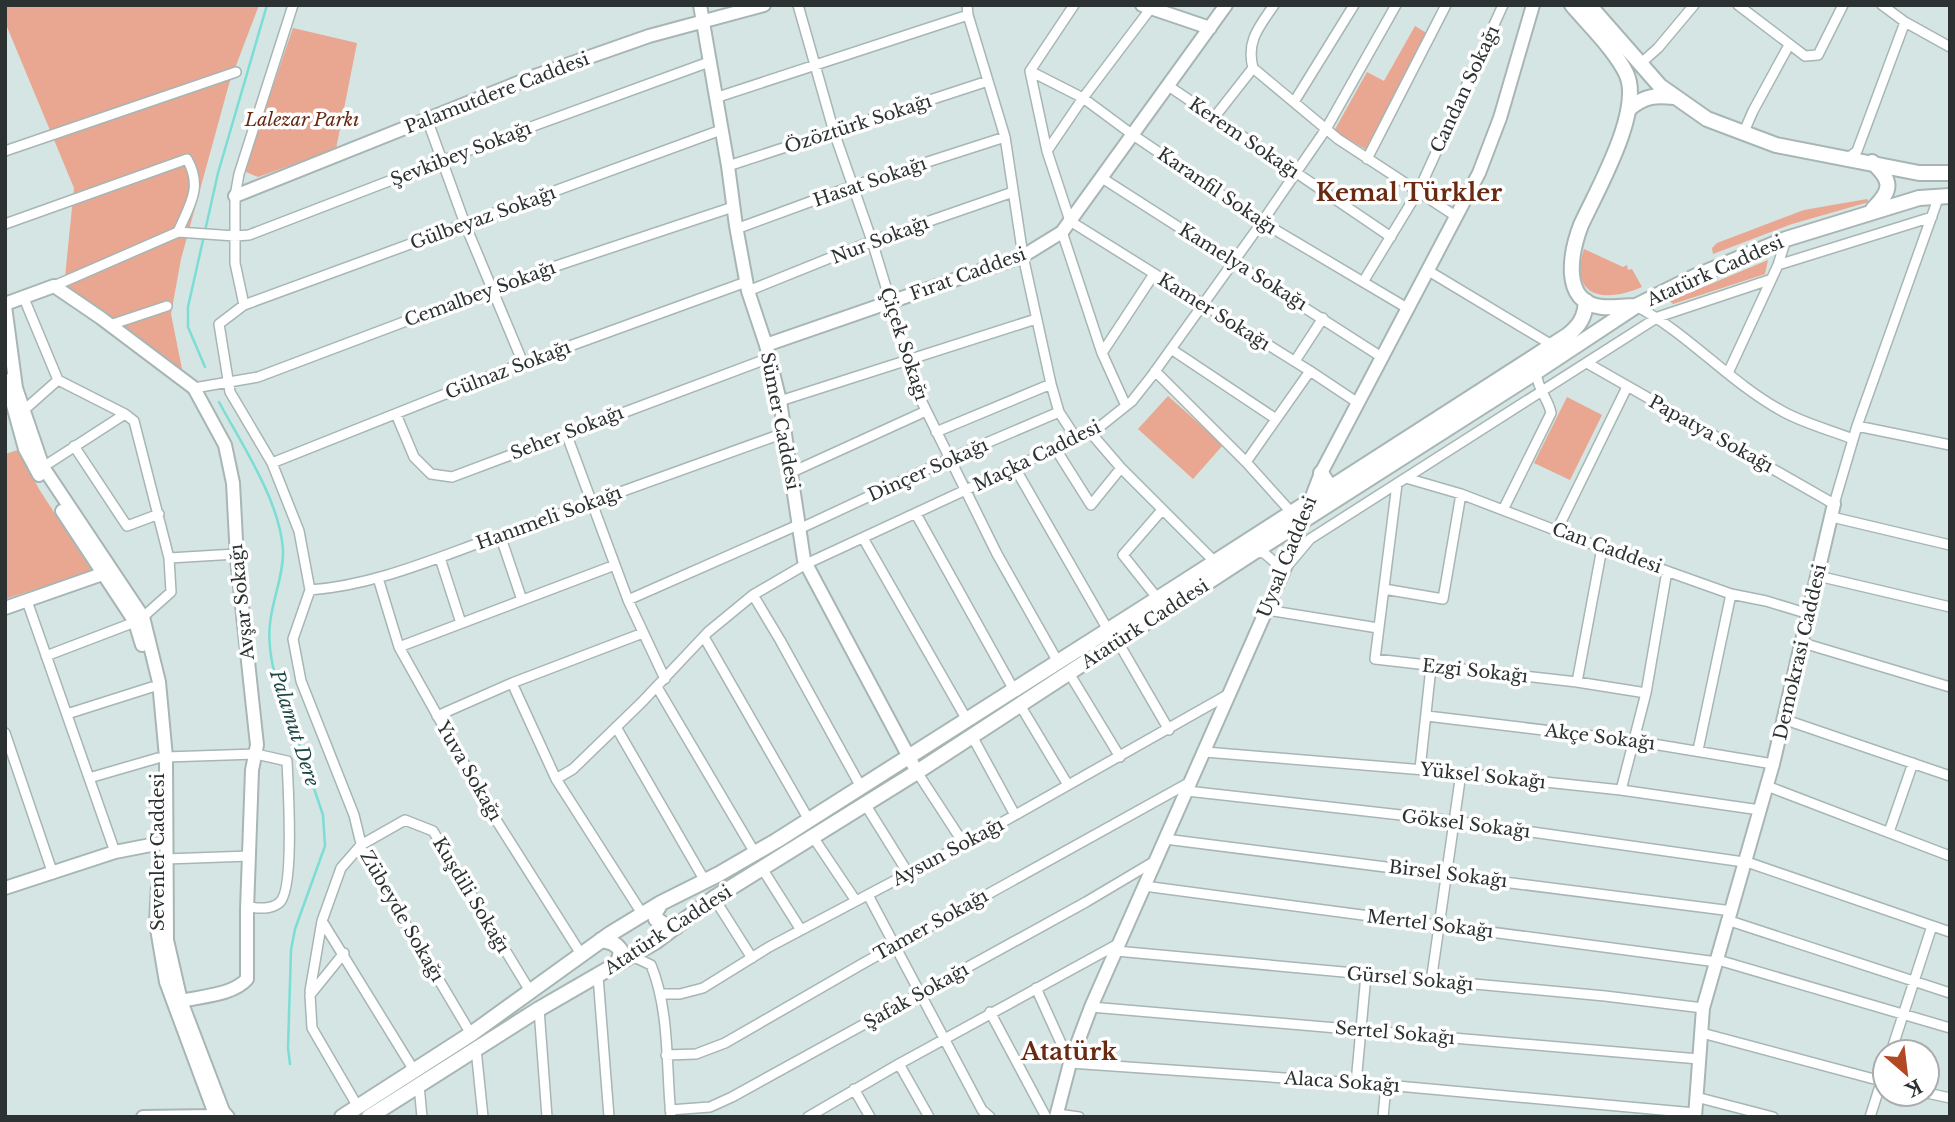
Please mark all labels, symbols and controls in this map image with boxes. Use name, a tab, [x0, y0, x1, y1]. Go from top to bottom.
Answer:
street label: Candan Sokağı	[1426, 22, 1504, 156]
street label: Palamutdere Caddesi	[402, 48, 592, 138]
street label: Özöztürk Sokağı	[781, 89, 934, 158]
street label: Kerem Sokağı	[1185, 93, 1303, 183]
park label: Lalezar Parkı	[244, 109, 359, 131]
street label: Şevkibey Sokağı	[387, 117, 535, 191]
street label: Karanfil Sokağı	[1153, 143, 1281, 239]
street label: Hasat Sokağı	[811, 152, 929, 212]
district label: Kemal Türkler	[1316, 178, 1502, 207]
street label: Gülbeyaz Sokağı	[407, 181, 559, 255]
street label: Nur Sokağı	[828, 211, 932, 269]
street label: Kamelya Sokağı	[1175, 219, 1311, 315]
street label: Atatürk Caddesi	[1642, 231, 1787, 311]
street label: Fırat Caddesi	[907, 243, 1029, 305]
street label: Cemalbey Sokağı	[401, 256, 559, 332]
street label: Kamer Sokağı	[1154, 269, 1274, 355]
street label: Çiçek Sokağı	[875, 285, 933, 403]
street label: Gülnaz Sokağı	[442, 336, 574, 404]
street label: Sümer Caddesi	[756, 350, 804, 492]
street label: Papatya Sokağı	[1645, 391, 1777, 477]
street label: Seher Sokağı	[507, 401, 627, 465]
street label: Maçka Caddesi	[970, 416, 1104, 496]
street label: Dinçer Sokağı	[865, 434, 991, 506]
street label: Hanımeli Sokağı	[473, 481, 625, 555]
street label: Uysal Caddesi	[1253, 493, 1321, 621]
street label: Can Caddesi	[1549, 518, 1665, 578]
street label: Avşar Sokağı	[225, 543, 259, 662]
street label: Demokrasi Caddesi	[1769, 562, 1831, 742]
street label: Atatürk Caddesi	[1076, 575, 1213, 674]
street label: Ezgi Sokağı	[1421, 654, 1529, 688]
water label: Palamut Dere	[265, 666, 324, 790]
street label: Yuva Sokağı	[431, 716, 506, 825]
street label: Akçe Sokağı	[1543, 719, 1656, 755]
street label: Yüksel Sokağı	[1418, 758, 1547, 794]
street label: Sevenler Caddesi	[147, 773, 169, 931]
street label: Göksel Sokağı	[1400, 805, 1532, 843]
street label: Aysun Sokağı	[888, 813, 1008, 891]
street label: Kuşdili Sokağı	[428, 833, 514, 957]
street label: Zübeyde Sokağı	[356, 847, 448, 985]
street label: Birsel Sokağı	[1387, 856, 1509, 892]
street label: Atatürk Caddesi	[599, 881, 736, 980]
street label: Tamer Sokağı	[870, 885, 992, 965]
street label: Mertel Sokağı	[1365, 905, 1495, 943]
street label: Şafak Sokağı	[860, 958, 972, 1034]
street label: Gürsel Sokağı	[1346, 962, 1474, 996]
street label: Sertel Sokağı	[1334, 1017, 1456, 1049]
district label: Atatürk	[1020, 1037, 1118, 1066]
north arrow	[1871, 1038, 1941, 1108]
street label: Alaca Sokağı	[1283, 1067, 1400, 1097]
text: K	[1900, 1074, 1926, 1102]

